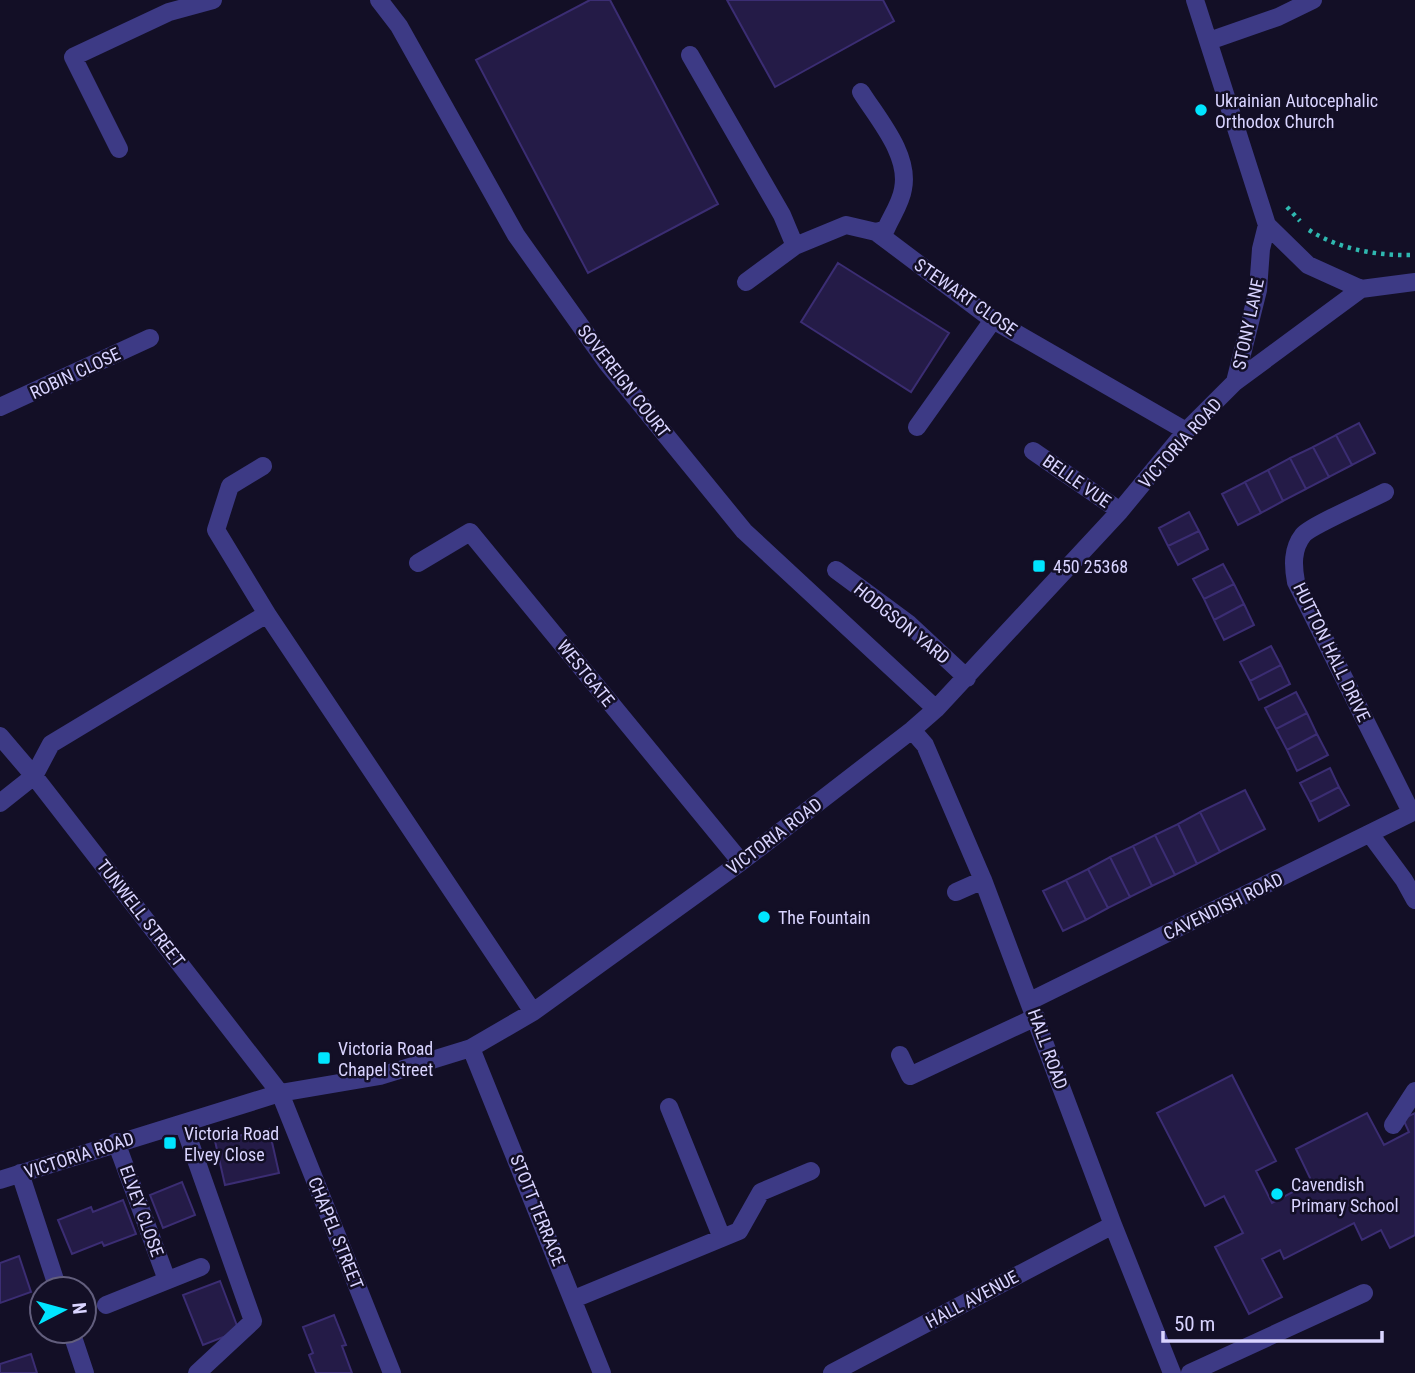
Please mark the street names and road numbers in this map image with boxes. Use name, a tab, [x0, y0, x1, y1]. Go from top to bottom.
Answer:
street label: STEWART CLOSE	[911, 254, 1021, 340]
street label: STONY LANE	[1228, 276, 1268, 372]
street label: SOVEREIGN COURT	[573, 320, 675, 442]
street label: ROBIN CLOSE	[26, 343, 124, 403]
street label: VICTORIA ROAD	[1134, 394, 1226, 492]
street label: BELLE VUE	[1039, 450, 1115, 512]
street label: HODGSON YARD	[850, 578, 954, 668]
street label: HUTTON HALL DRIVE	[1289, 579, 1375, 725]
street label: WESTGATE	[553, 636, 619, 710]
street label: VICTORIA ROAD	[722, 793, 826, 879]
street label: TUNWELL STREET	[93, 855, 189, 971]
street label: CAVENDISH ROAD	[1160, 868, 1286, 944]
street label: HALL ROAD	[1024, 1006, 1072, 1092]
street label: VICTORIA ROAD	[22, 1127, 136, 1183]
street label: STOTT TERRACE	[506, 1151, 570, 1269]
street label: ELVEY CLOSE	[116, 1162, 168, 1260]
street label: CHAPEL STREET	[304, 1174, 368, 1292]
street label: HALL AVENUE	[922, 1266, 1022, 1332]

